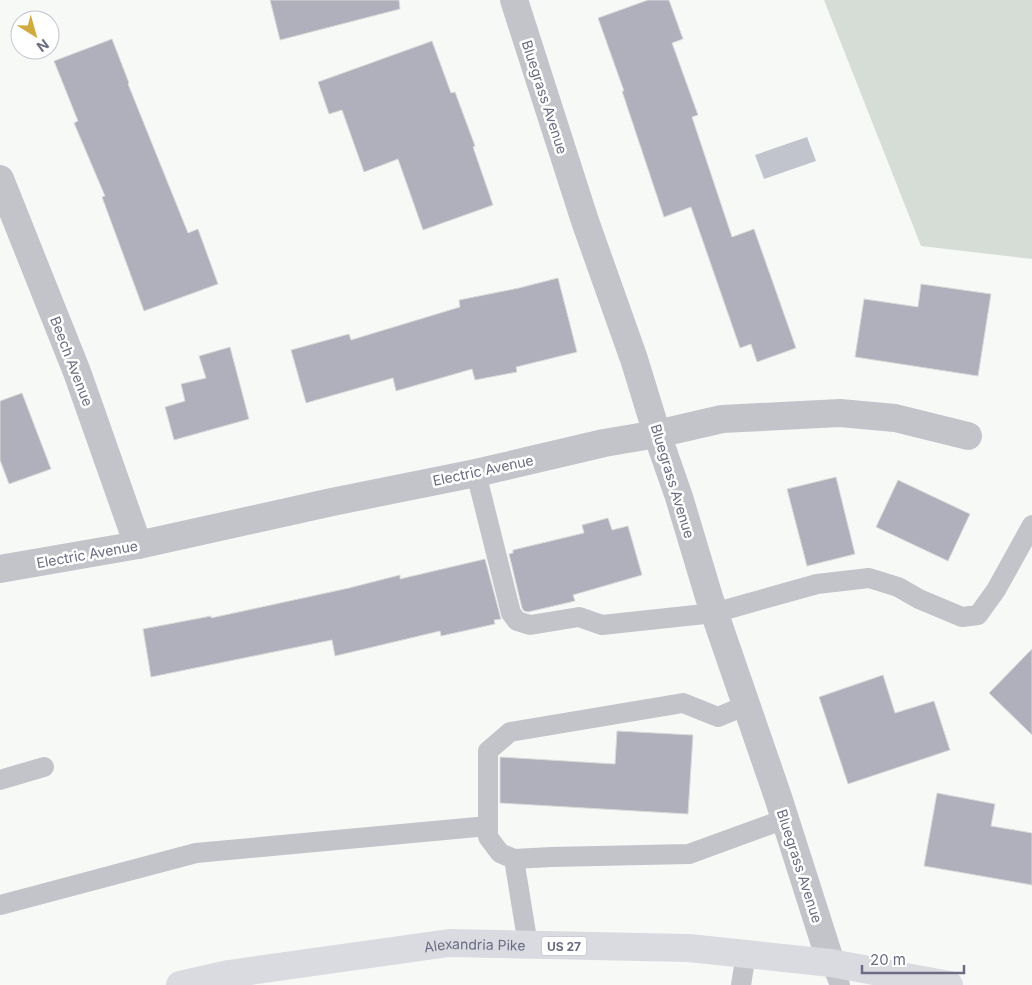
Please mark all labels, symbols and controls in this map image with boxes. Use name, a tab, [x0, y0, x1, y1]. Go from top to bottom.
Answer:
north arrow	[10, 10, 60, 60]
text: N	[34, 36, 53, 56]
street label: Bluegrass Avenue	[519, 38, 571, 156]
street label: Beech Avenue	[47, 314, 97, 408]
street label: Bluegrass Avenue	[648, 422, 698, 540]
street label: Electric Avenue	[431, 451, 535, 489]
street label: Electric Avenue	[35, 537, 139, 571]
street label: Bluegrass Avenue	[774, 807, 826, 925]
street label: Alexandria Pike	[423, 934, 526, 955]
road number: US 27	[542, 936, 586, 956]
scale bar	[862, 942, 964, 974]
text: 20 m	[870, 950, 906, 969]

